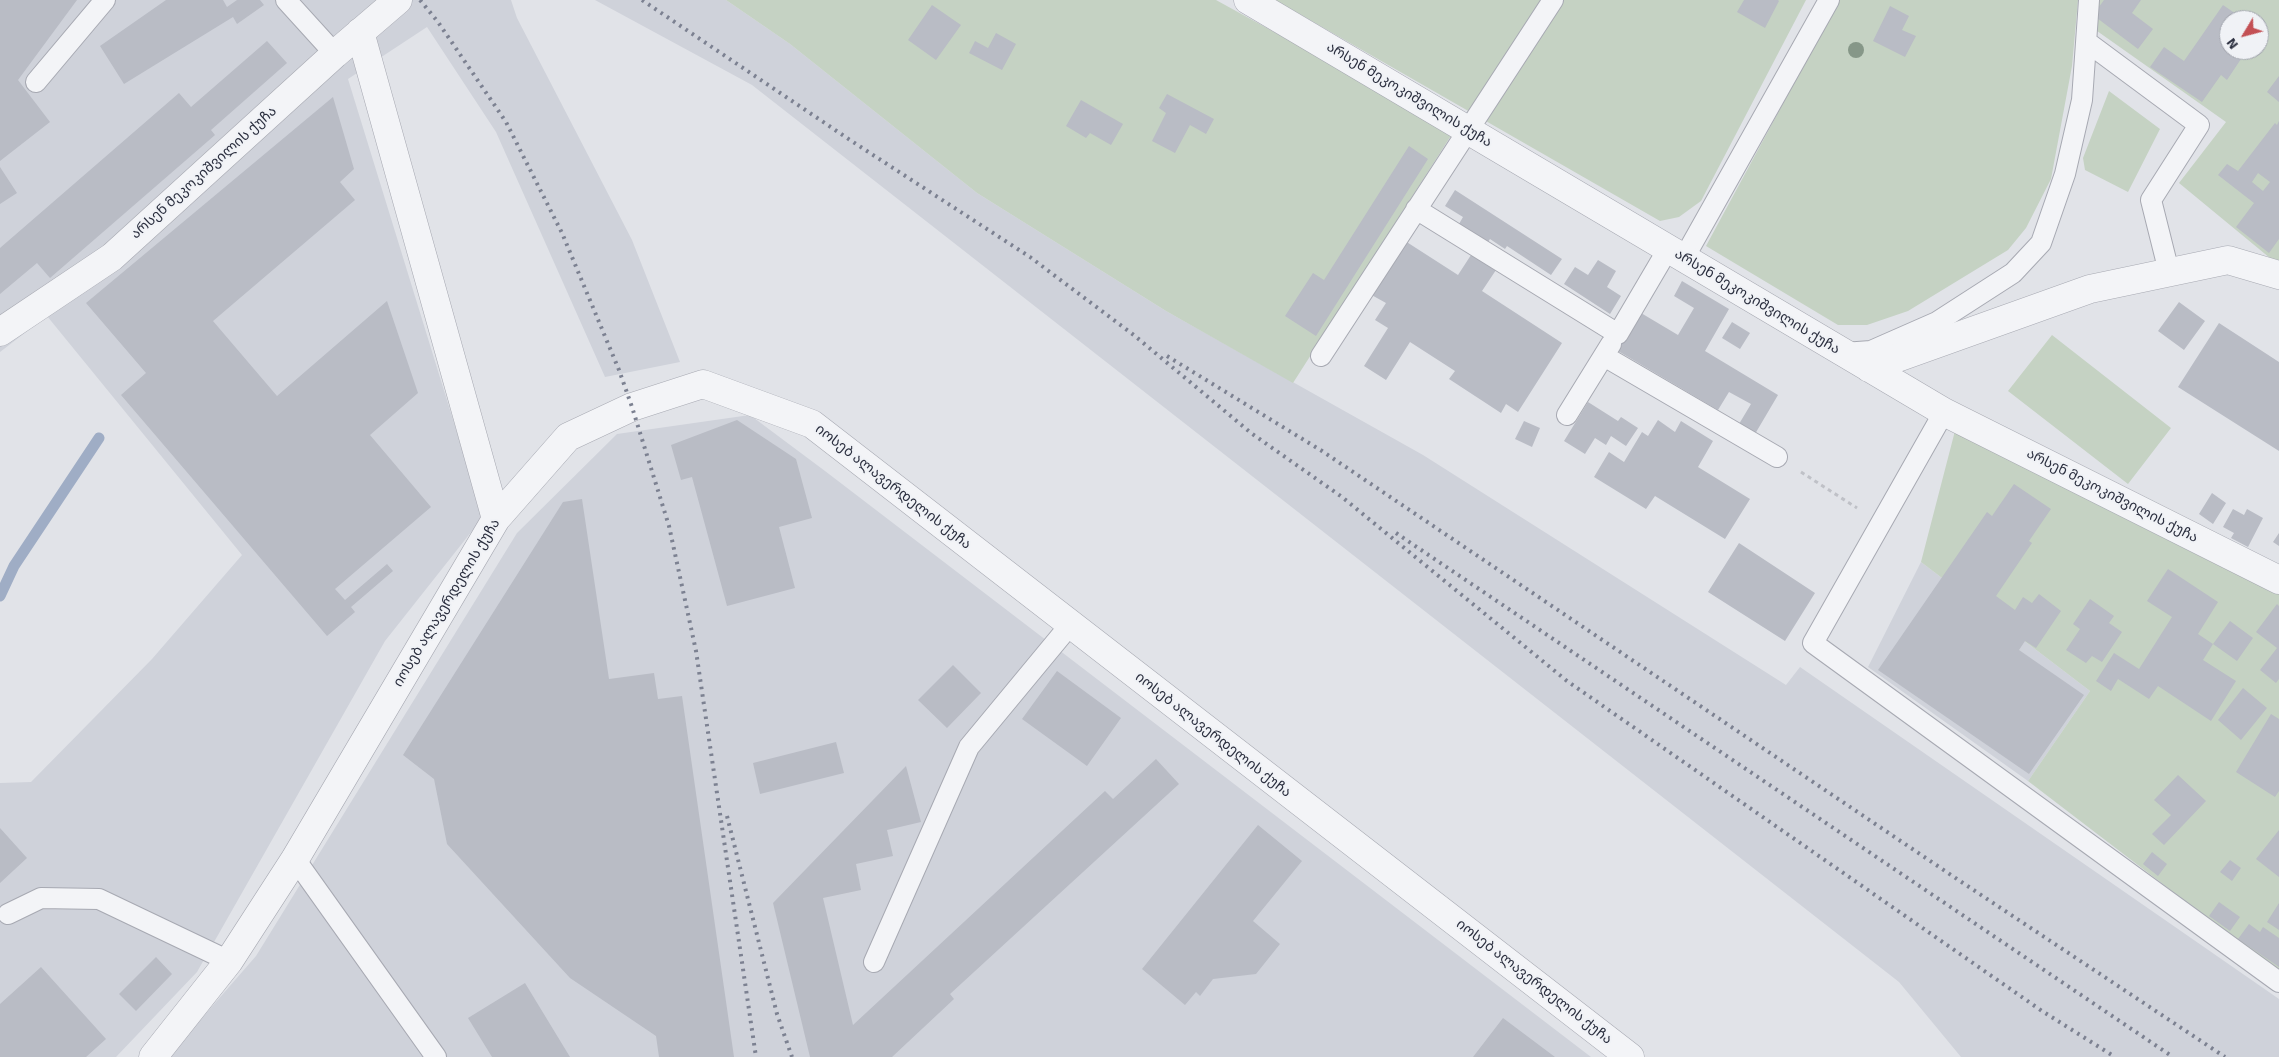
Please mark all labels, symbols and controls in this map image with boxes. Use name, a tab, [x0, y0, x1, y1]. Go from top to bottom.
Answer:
north arrow	[2219, 10, 2269, 60]
text: N	[2223, 35, 2242, 53]
street label: არსენ მეკოკიშვილის ქუჩა	[1323, 39, 1495, 151]
street label: არსენ მეკოკიშვილის ქუჩა	[128, 103, 280, 243]
street label: არსენ მეკოკიშვილის ქუჩა	[1671, 246, 1843, 358]
street label: იოსებ ალავერდელის ქუჩა	[812, 421, 974, 553]
street label: არსენ მეკოკიშვილის ქუჩა	[2024, 445, 2200, 547]
street label: იოსებ ალავერდელის ქუჩა	[390, 516, 504, 690]
street label: იოსებ ალავერდელის ქუჩა	[1132, 669, 1294, 801]
street label: იოსებ ალავერდელის ქუჩა	[1453, 916, 1615, 1048]

